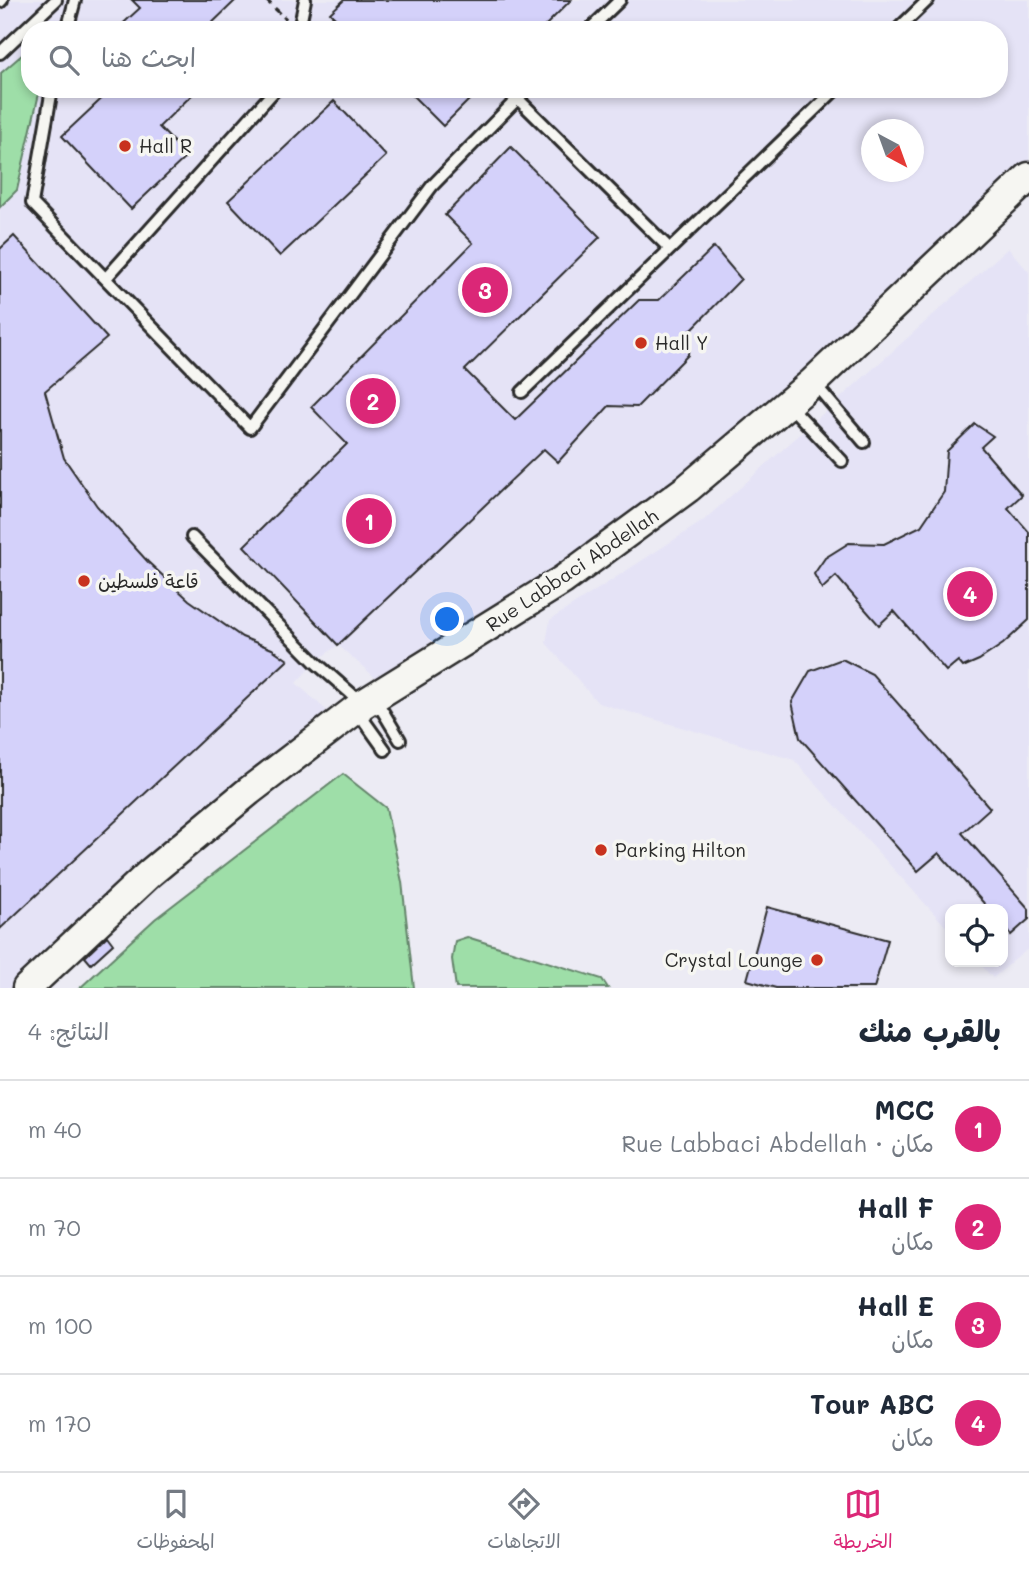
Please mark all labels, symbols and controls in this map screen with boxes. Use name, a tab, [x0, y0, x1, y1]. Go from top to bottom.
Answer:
search box	[21, 21, 1008, 98]
text: ابحث هنا	[101, 40, 196, 74]
icon: search	[45, 41, 83, 79]
north arrow	[861, 119, 924, 182]
place label: Hall R	[139, 133, 192, 158]
marker: Hall R	[117, 138, 133, 154]
pin: 3	[462, 264, 508, 316]
place label: Hall Y	[655, 330, 708, 355]
marker: Hall Y	[633, 335, 649, 351]
pin: 2	[350, 375, 396, 427]
pin: 1	[346, 495, 392, 547]
street label: Rue Labbaci Abdellah	[481, 503, 663, 637]
place label: قاعة فلسطين	[98, 568, 199, 593]
pin: 4	[947, 568, 993, 620]
marker: قاعة فلسطين	[76, 573, 92, 589]
your location	[430, 602, 464, 636]
place label: Parking Hilton	[615, 837, 746, 862]
marker: Parking Hilton	[593, 842, 609, 858]
map controls	[945, 904, 1008, 967]
button: locate	[945, 904, 1008, 967]
place label: Crystal Lounge	[665, 947, 803, 972]
marker: Crystal Lounge	[809, 952, 825, 968]
text: بالقرب منك	[859, 1010, 1001, 1050]
text: النتائج: 4	[28, 1016, 109, 1046]
text: MCC	[874, 1093, 934, 1127]
text: 40 m	[28, 1114, 81, 1144]
text: 1	[973, 1114, 983, 1144]
text: مكان · Rue Labbaci Abdellah	[621, 1128, 934, 1158]
text: Hall F	[857, 1191, 934, 1225]
text: 70 m	[28, 1212, 81, 1242]
text: 2	[972, 1212, 984, 1242]
text: مكان	[891, 1226, 934, 1256]
text: Hall E	[857, 1289, 934, 1323]
text: 100 m	[28, 1310, 92, 1340]
text: 3	[971, 1310, 985, 1340]
text: مكان	[891, 1324, 934, 1354]
text: Tour ABC	[810, 1387, 934, 1421]
text: 170 m	[28, 1408, 91, 1438]
text: 4	[971, 1408, 985, 1438]
text: مكان	[891, 1422, 934, 1452]
tab: المحفوظات	[136, 1485, 215, 1558]
tab: الاتجاهات	[487, 1485, 561, 1558]
tab: الخريطة	[833, 1485, 893, 1558]

